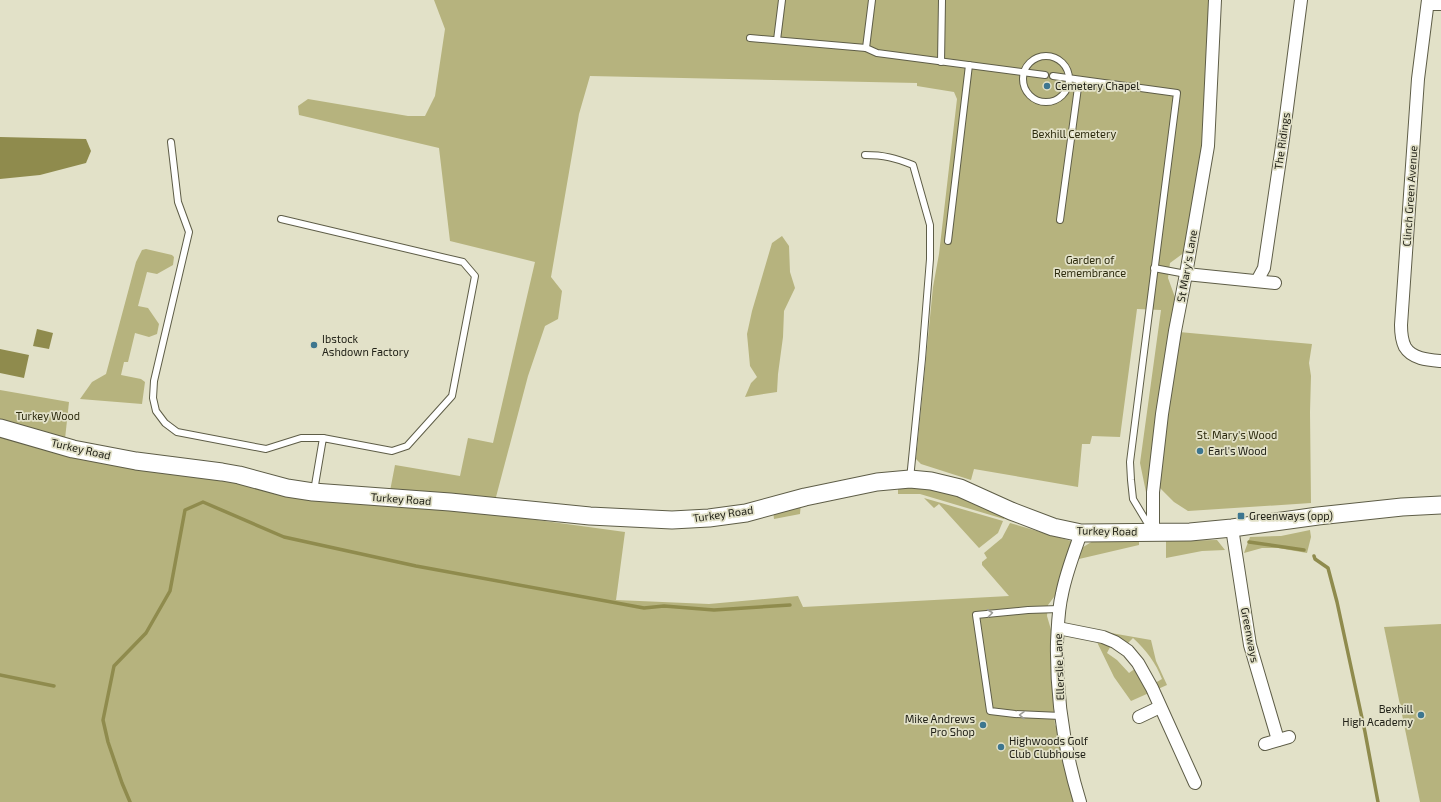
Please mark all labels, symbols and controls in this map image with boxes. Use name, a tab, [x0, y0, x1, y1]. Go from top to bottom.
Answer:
place label: Cemetery Chapel	[1055, 79, 1140, 92]
marker: Cemetery Chapel	[1042, 81, 1052, 91]
street label: The Ridings	[1271, 111, 1292, 170]
park label: Bexhill Cemetery	[1032, 127, 1116, 140]
street label: Clinch Green Avenue	[1399, 145, 1420, 247]
street label: St Mary's Lane	[1174, 229, 1199, 303]
park label: Garden of Remembrance	[1054, 253, 1126, 279]
place label: Ibstock Ashdown Factory	[322, 332, 409, 358]
marker: Ibstock Ashdown Factory	[309, 340, 319, 350]
park label: Turkey Wood	[16, 409, 80, 422]
park label: St. Mary's Wood	[1197, 428, 1277, 441]
street label: Turkey Road	[50, 435, 112, 462]
place label: Earl's Wood	[1208, 444, 1267, 457]
marker: Earl's Wood	[1195, 446, 1205, 456]
street label: Turkey Road	[370, 490, 432, 507]
street label: Turkey Road	[692, 503, 754, 524]
place label: Greenways (opp)	[1249, 509, 1333, 522]
marker: Greenways (opp)	[1236, 511, 1246, 521]
street label: Turkey Road	[1077, 523, 1138, 538]
street label: Greenways	[1239, 606, 1262, 664]
one-way arrow	[987, 609, 993, 618]
street label: Ellerslie Lane	[1051, 633, 1066, 701]
place label: Bexhill High Academy	[1342, 702, 1414, 728]
one-way arrow	[1019, 710, 1025, 719]
marker: Bexhill High Academy	[1416, 710, 1426, 720]
place label: Mike Andrews Pro Shop	[905, 712, 975, 738]
marker: Mike Andrews Pro Shop	[978, 720, 988, 730]
place label: Highwoods Golf Club Clubhouse	[1009, 734, 1089, 760]
marker: Highwoods Golf Club Clubhouse	[996, 742, 1006, 752]

